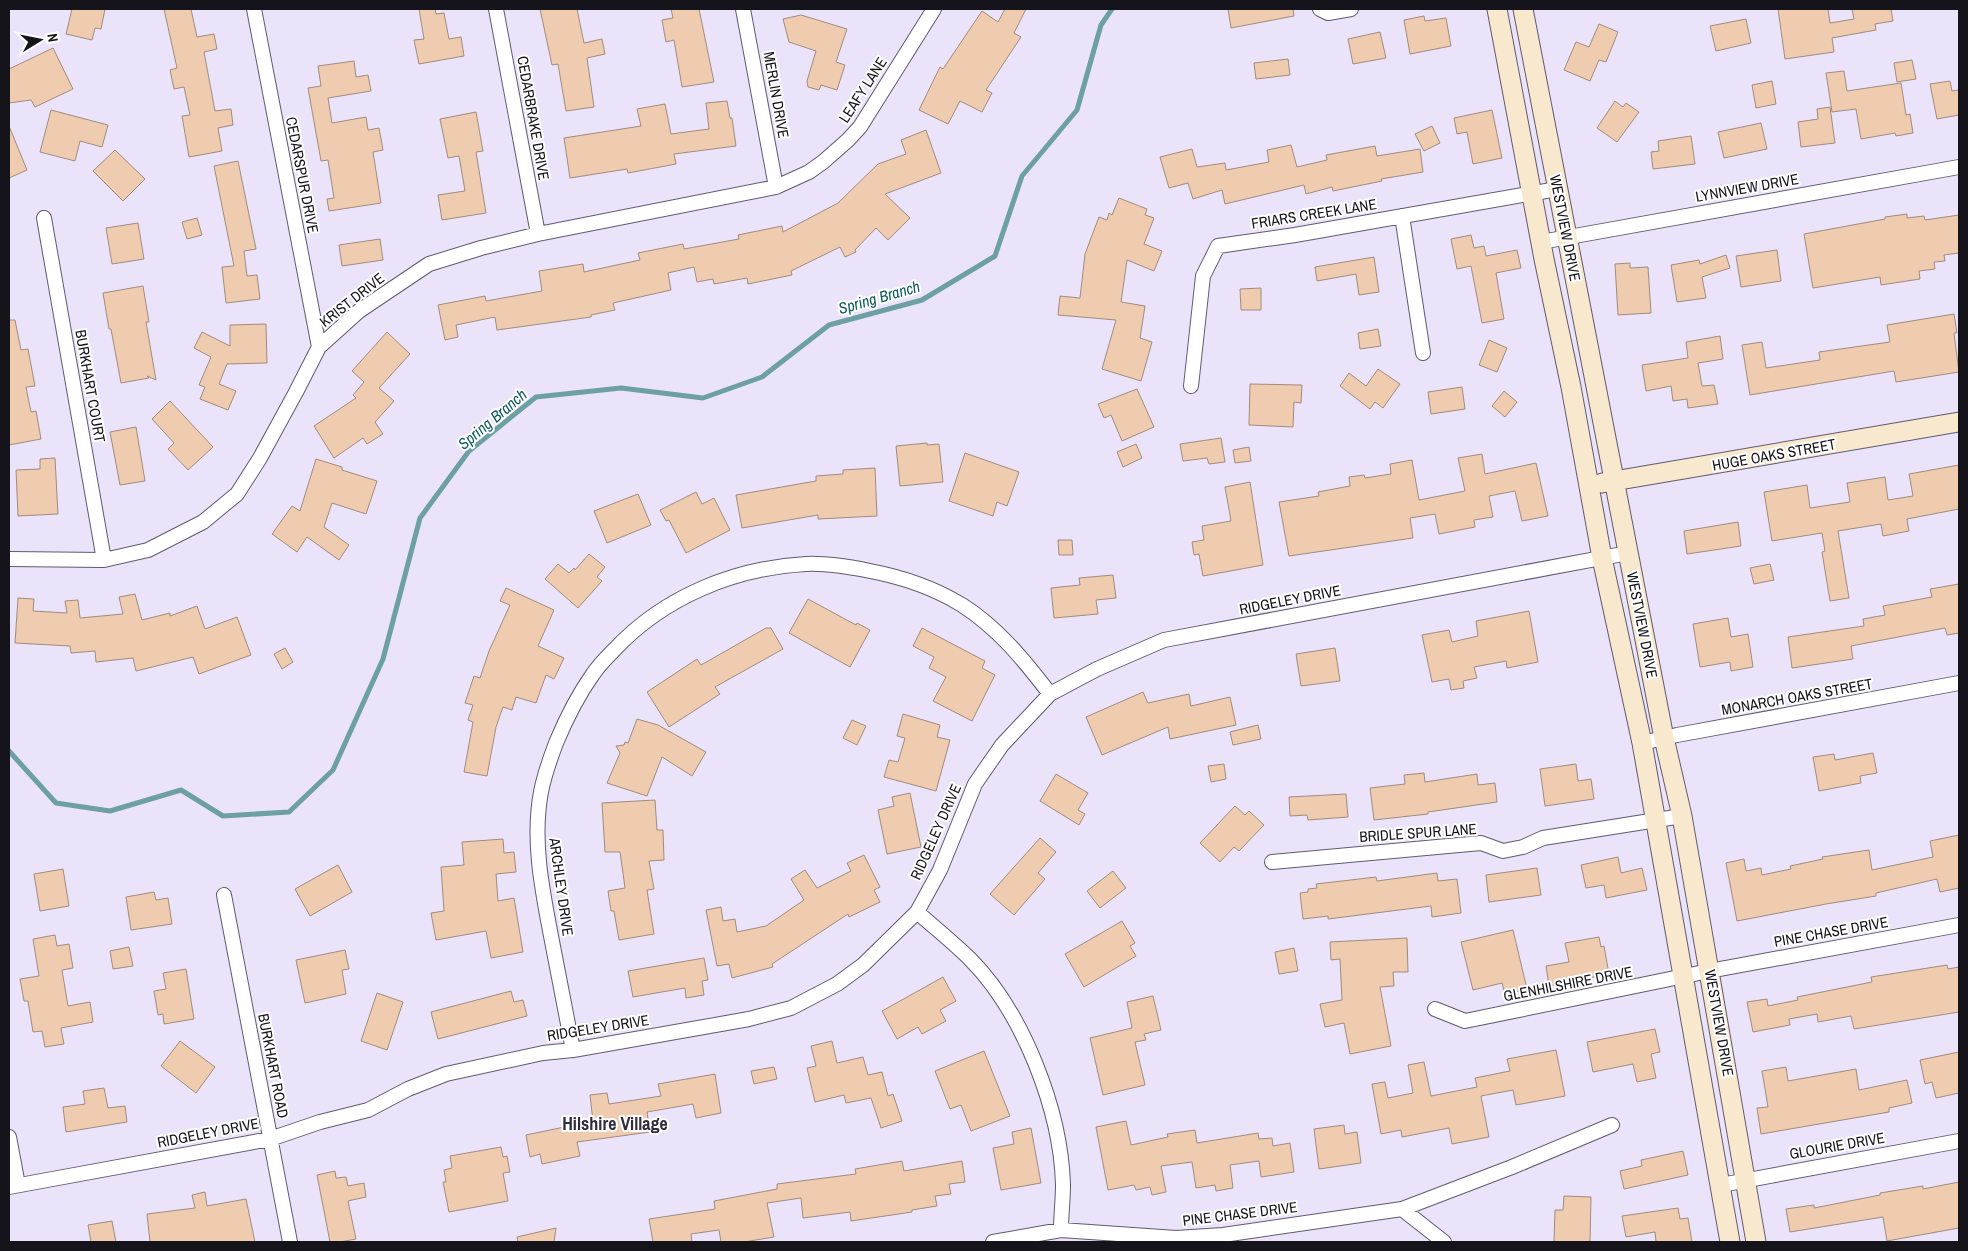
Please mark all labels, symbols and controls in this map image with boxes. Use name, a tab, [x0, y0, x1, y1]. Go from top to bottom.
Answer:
north arrow	[15, 15, 65, 65]
text: N	[43, 32, 62, 43]
street label: MERLIN DRIVE	[759, 50, 794, 140]
street label: LEAFY LANE	[834, 53, 892, 127]
street label: CEDARBRAKE DRIVE	[512, 54, 555, 182]
street label: CEDARSPUR DRIVE	[281, 115, 324, 235]
street label: LYNNVIEW DRIVE	[1694, 168, 1800, 207]
street label: WESTVIEW DRIVE	[1545, 173, 1586, 283]
street label: FRIARS CREEK LANE	[1250, 193, 1378, 234]
street label: KRIST DRIVE	[315, 268, 389, 332]
water label: Spring Branch	[836, 275, 922, 319]
street label: BURKHART COURT	[70, 328, 111, 444]
water label: Spring Branch	[453, 384, 531, 454]
street label: HUGE OAKS STREET	[1710, 433, 1838, 476]
street label: WESTVIEW DRIVE	[1622, 570, 1663, 680]
street label: RIDGELEY DRIVE	[1237, 579, 1342, 620]
street label: MONARCH OAKS STREET	[1720, 673, 1875, 720]
street label: RIDGELEY DRIVE	[905, 780, 966, 883]
street label: BRIDLE SPUR LANE	[1359, 818, 1477, 847]
street label: ARCHLEY DRIVE	[544, 836, 579, 937]
street label: PINE CHASE DRIVE	[1772, 911, 1890, 952]
street label: GLENHILSHIRE DRIVE	[1501, 961, 1634, 1006]
street label: WESTVIEW DRIVE	[1700, 968, 1739, 1078]
street label: RIDGELEY DRIVE	[545, 1009, 650, 1046]
street label: BURKHART ROAD	[253, 1012, 294, 1120]
district label: Hilshire Village	[562, 1111, 668, 1136]
street label: RIDGELEY DRIVE	[155, 1112, 260, 1153]
street label: GLOURIE DRIVE	[1788, 1127, 1886, 1164]
street label: PINE CHASE DRIVE	[1181, 1196, 1299, 1231]

